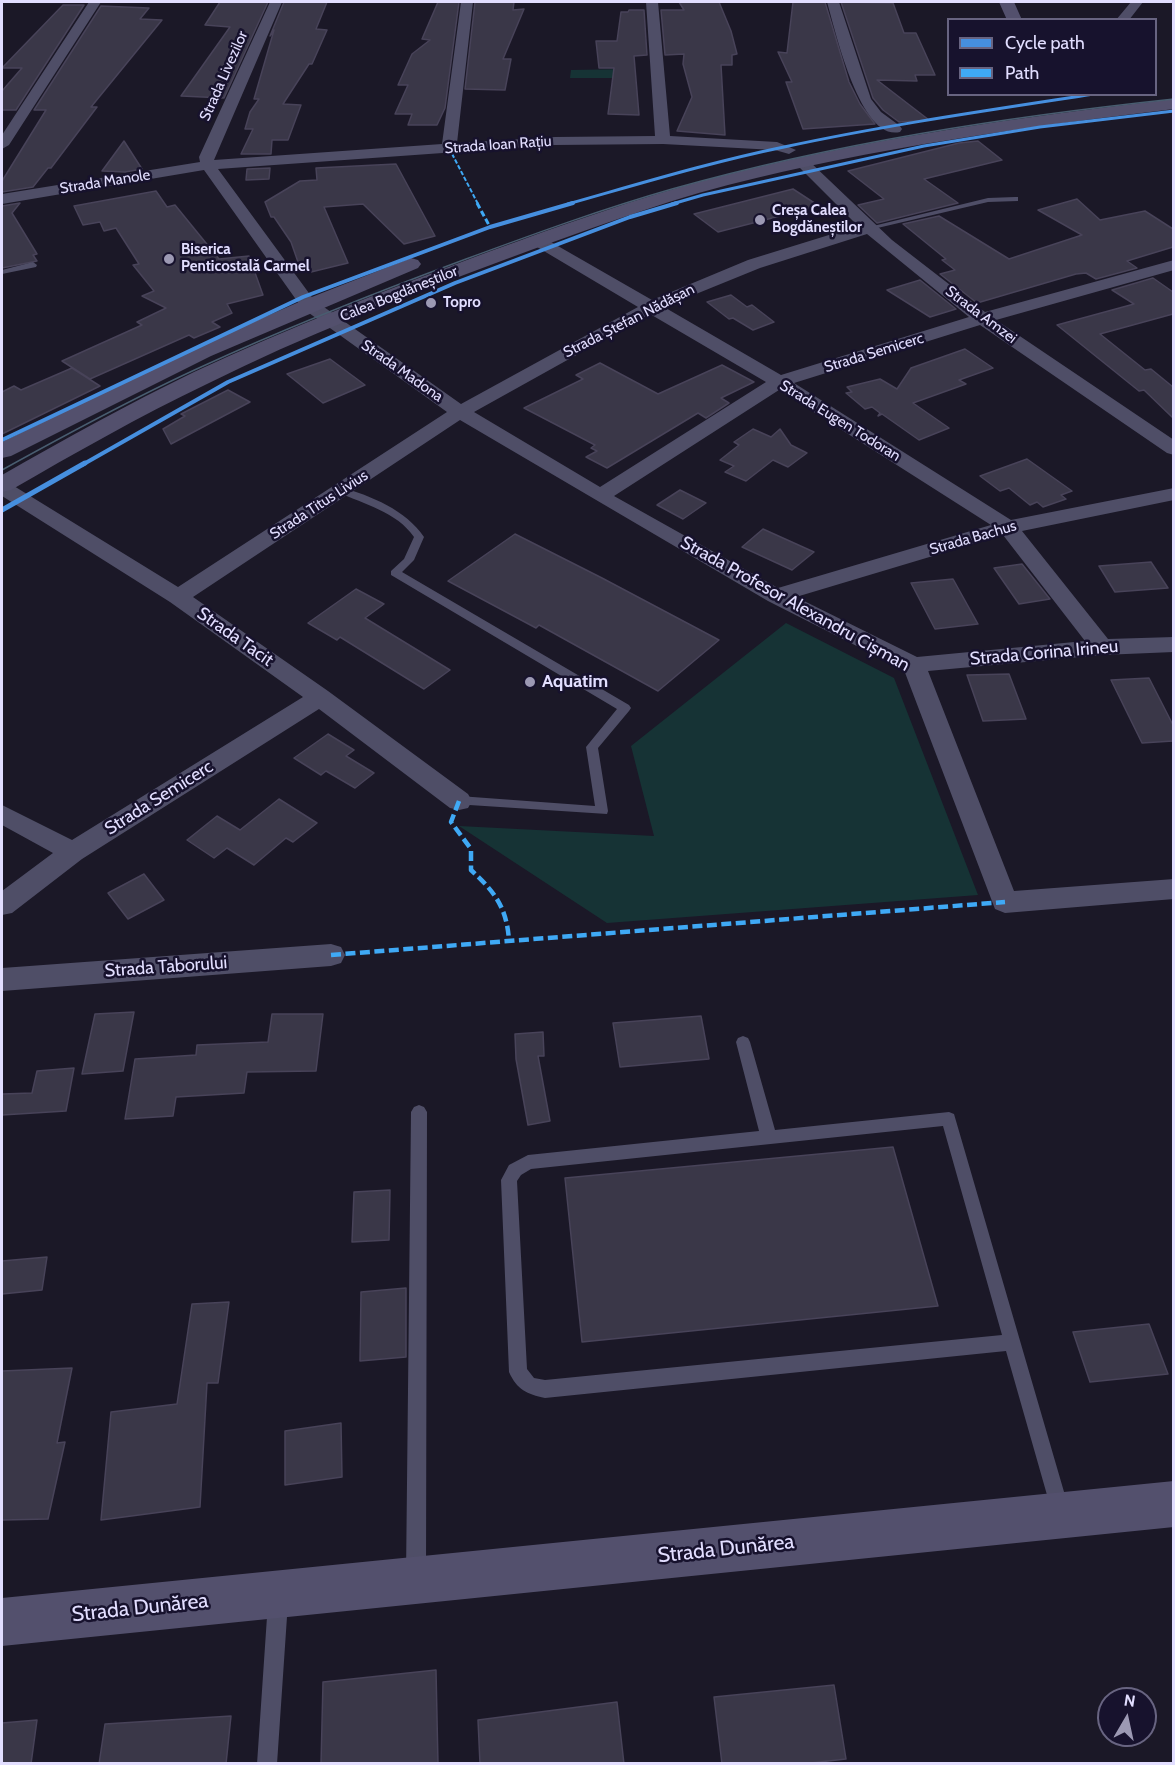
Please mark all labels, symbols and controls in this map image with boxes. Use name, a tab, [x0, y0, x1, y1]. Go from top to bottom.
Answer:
legend	[947, 18, 1157, 96]
street label: Strada Livezilor	[196, 28, 252, 124]
text: Cycle path	[1005, 32, 1085, 54]
text: Path	[1005, 62, 1039, 84]
street label: Strada Ioan Rațiu	[444, 132, 552, 158]
street label: Strada Manole	[58, 166, 152, 198]
place label: Creșa Calea Bogdăneștilor	[772, 202, 862, 237]
marker: Creșa Calea Bogdăneștilor	[753, 213, 767, 227]
place label: Biserica Penticostală Carmel	[181, 241, 310, 276]
marker: Biserica Penticostală Carmel	[162, 252, 176, 266]
street label: Calea Bogdăneștilor	[338, 262, 460, 326]
street label: Strada Ștefan Nădășan	[561, 280, 697, 362]
street label: Strada Amzei	[942, 282, 1020, 348]
place label: Topro	[443, 294, 481, 312]
marker: Topro	[424, 296, 438, 310]
street label: Strada Semicerc	[822, 329, 926, 377]
street label: Strada Madona	[358, 336, 446, 406]
street label: Strada Eugen Todoran	[776, 377, 904, 465]
street label: Strada Titus Livius	[267, 467, 371, 543]
street label: Strada Bachus	[928, 517, 1018, 559]
street label: Strada Profesor Alexandru Cișman	[677, 532, 913, 676]
street label: Strada Tacit	[193, 603, 277, 671]
street label: Strada Corina Irineu	[969, 636, 1119, 670]
place label: Aquatim	[542, 671, 608, 693]
marker: Aquatim	[523, 675, 537, 689]
street label: Strada Semicerc	[101, 756, 217, 840]
street label: Strada Taborului	[104, 952, 228, 982]
street label: Strada Dunărea	[656, 1529, 796, 1569]
street label: Strada Dunărea	[70, 1588, 210, 1628]
north arrow	[1097, 1687, 1157, 1747]
text: N	[1123, 1690, 1137, 1711]

